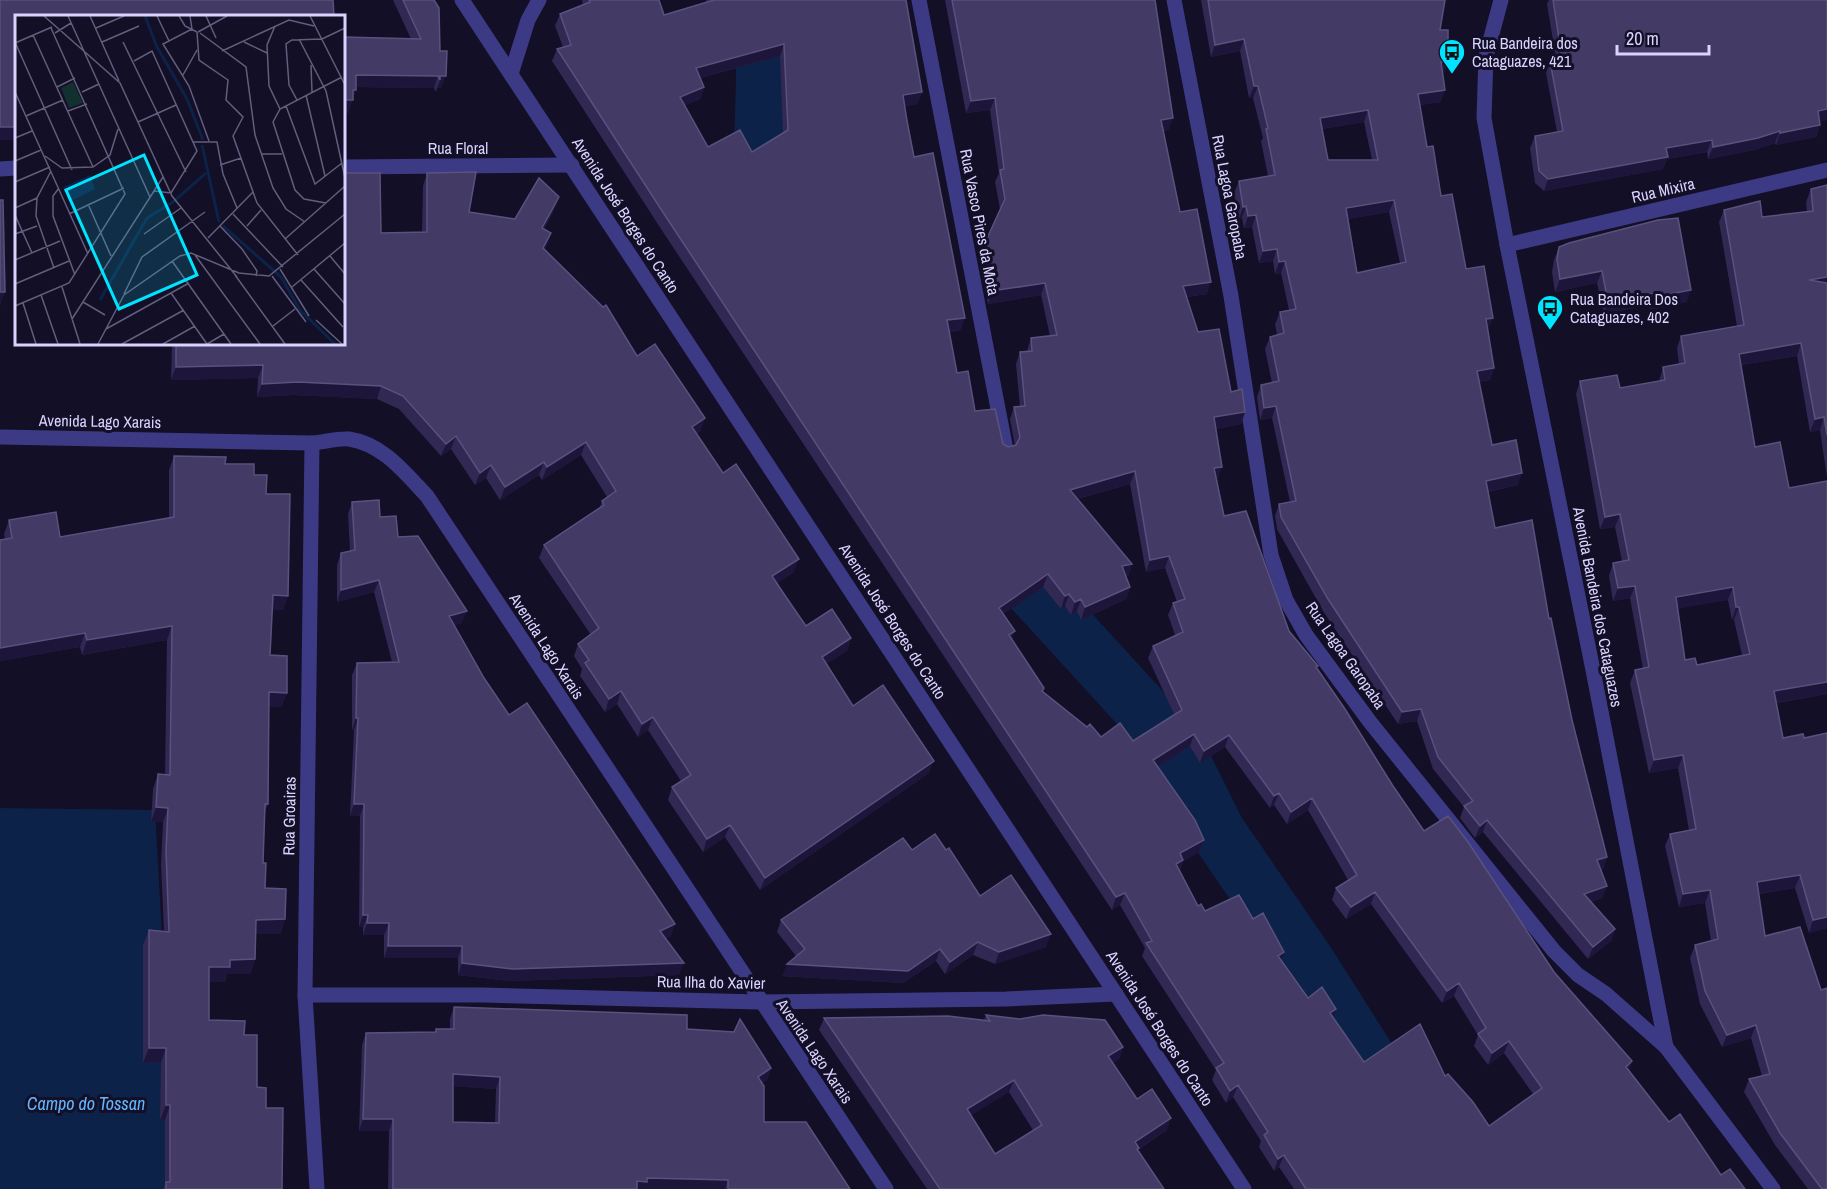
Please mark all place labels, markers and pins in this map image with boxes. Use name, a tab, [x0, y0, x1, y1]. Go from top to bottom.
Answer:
place label: Rua Bandeira dos Cataguazes, 421	[1472, 32, 1578, 72]
bus stop icon: Rua Bandeira dos Cataguazes, 421	[1437, 37, 1467, 75]
place label: Rua Bandeira Dos Cataguazes, 402	[1570, 288, 1678, 328]
bus stop icon: Rua Bandeira Dos Cataguazes, 402	[1535, 293, 1565, 331]

